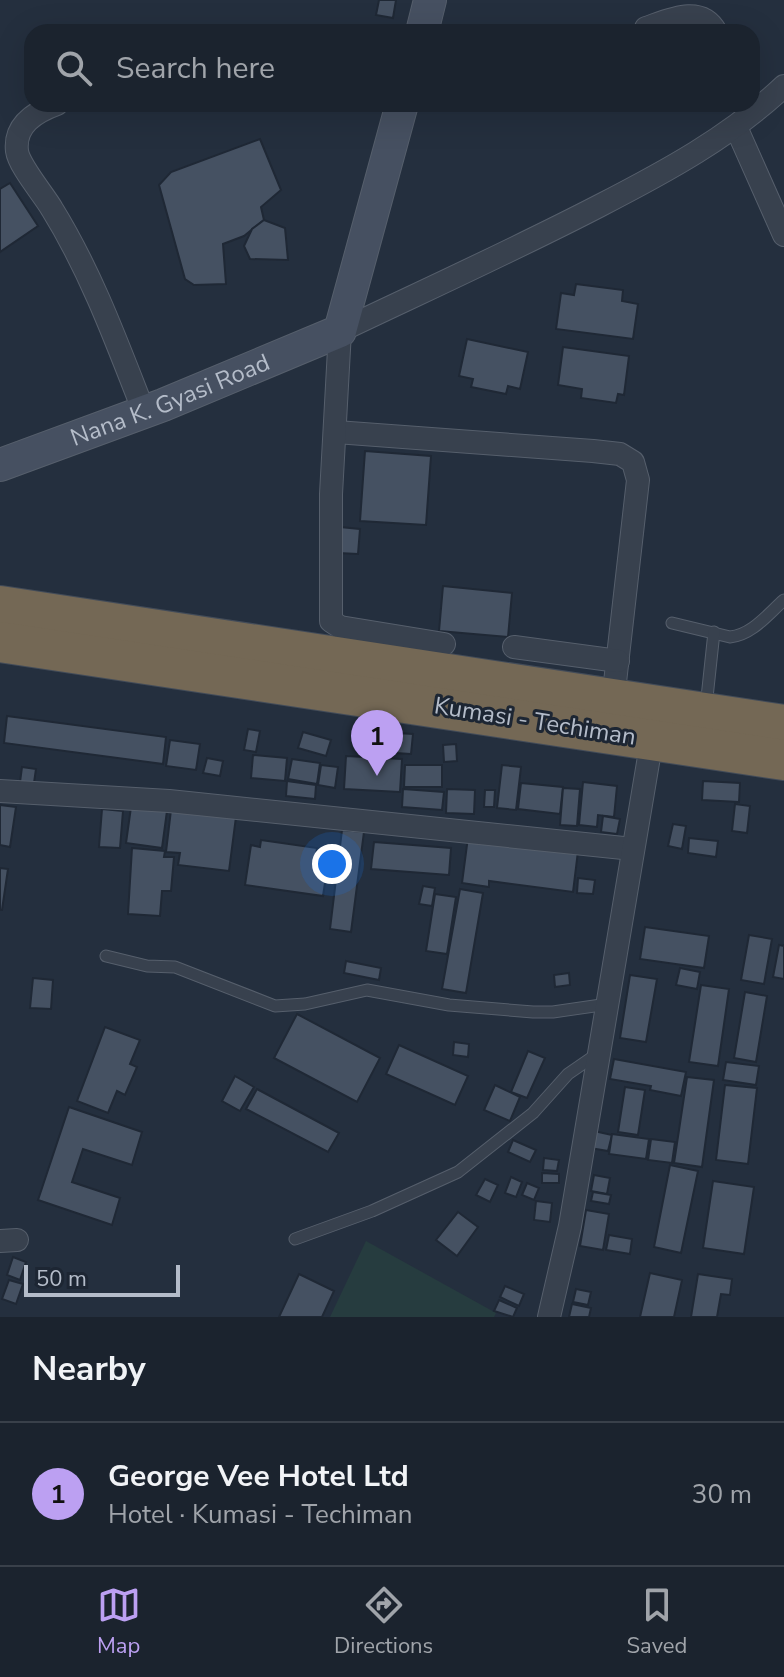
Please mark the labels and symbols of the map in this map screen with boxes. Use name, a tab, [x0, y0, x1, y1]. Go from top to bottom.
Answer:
street label: Nana K. Gyasi Road	[66, 346, 274, 454]
street label: Kumasi - Techiman	[432, 689, 638, 753]
pin: 1	[351, 710, 403, 776]
your location	[312, 844, 352, 884]
scale bar	[24, 1261, 180, 1297]

